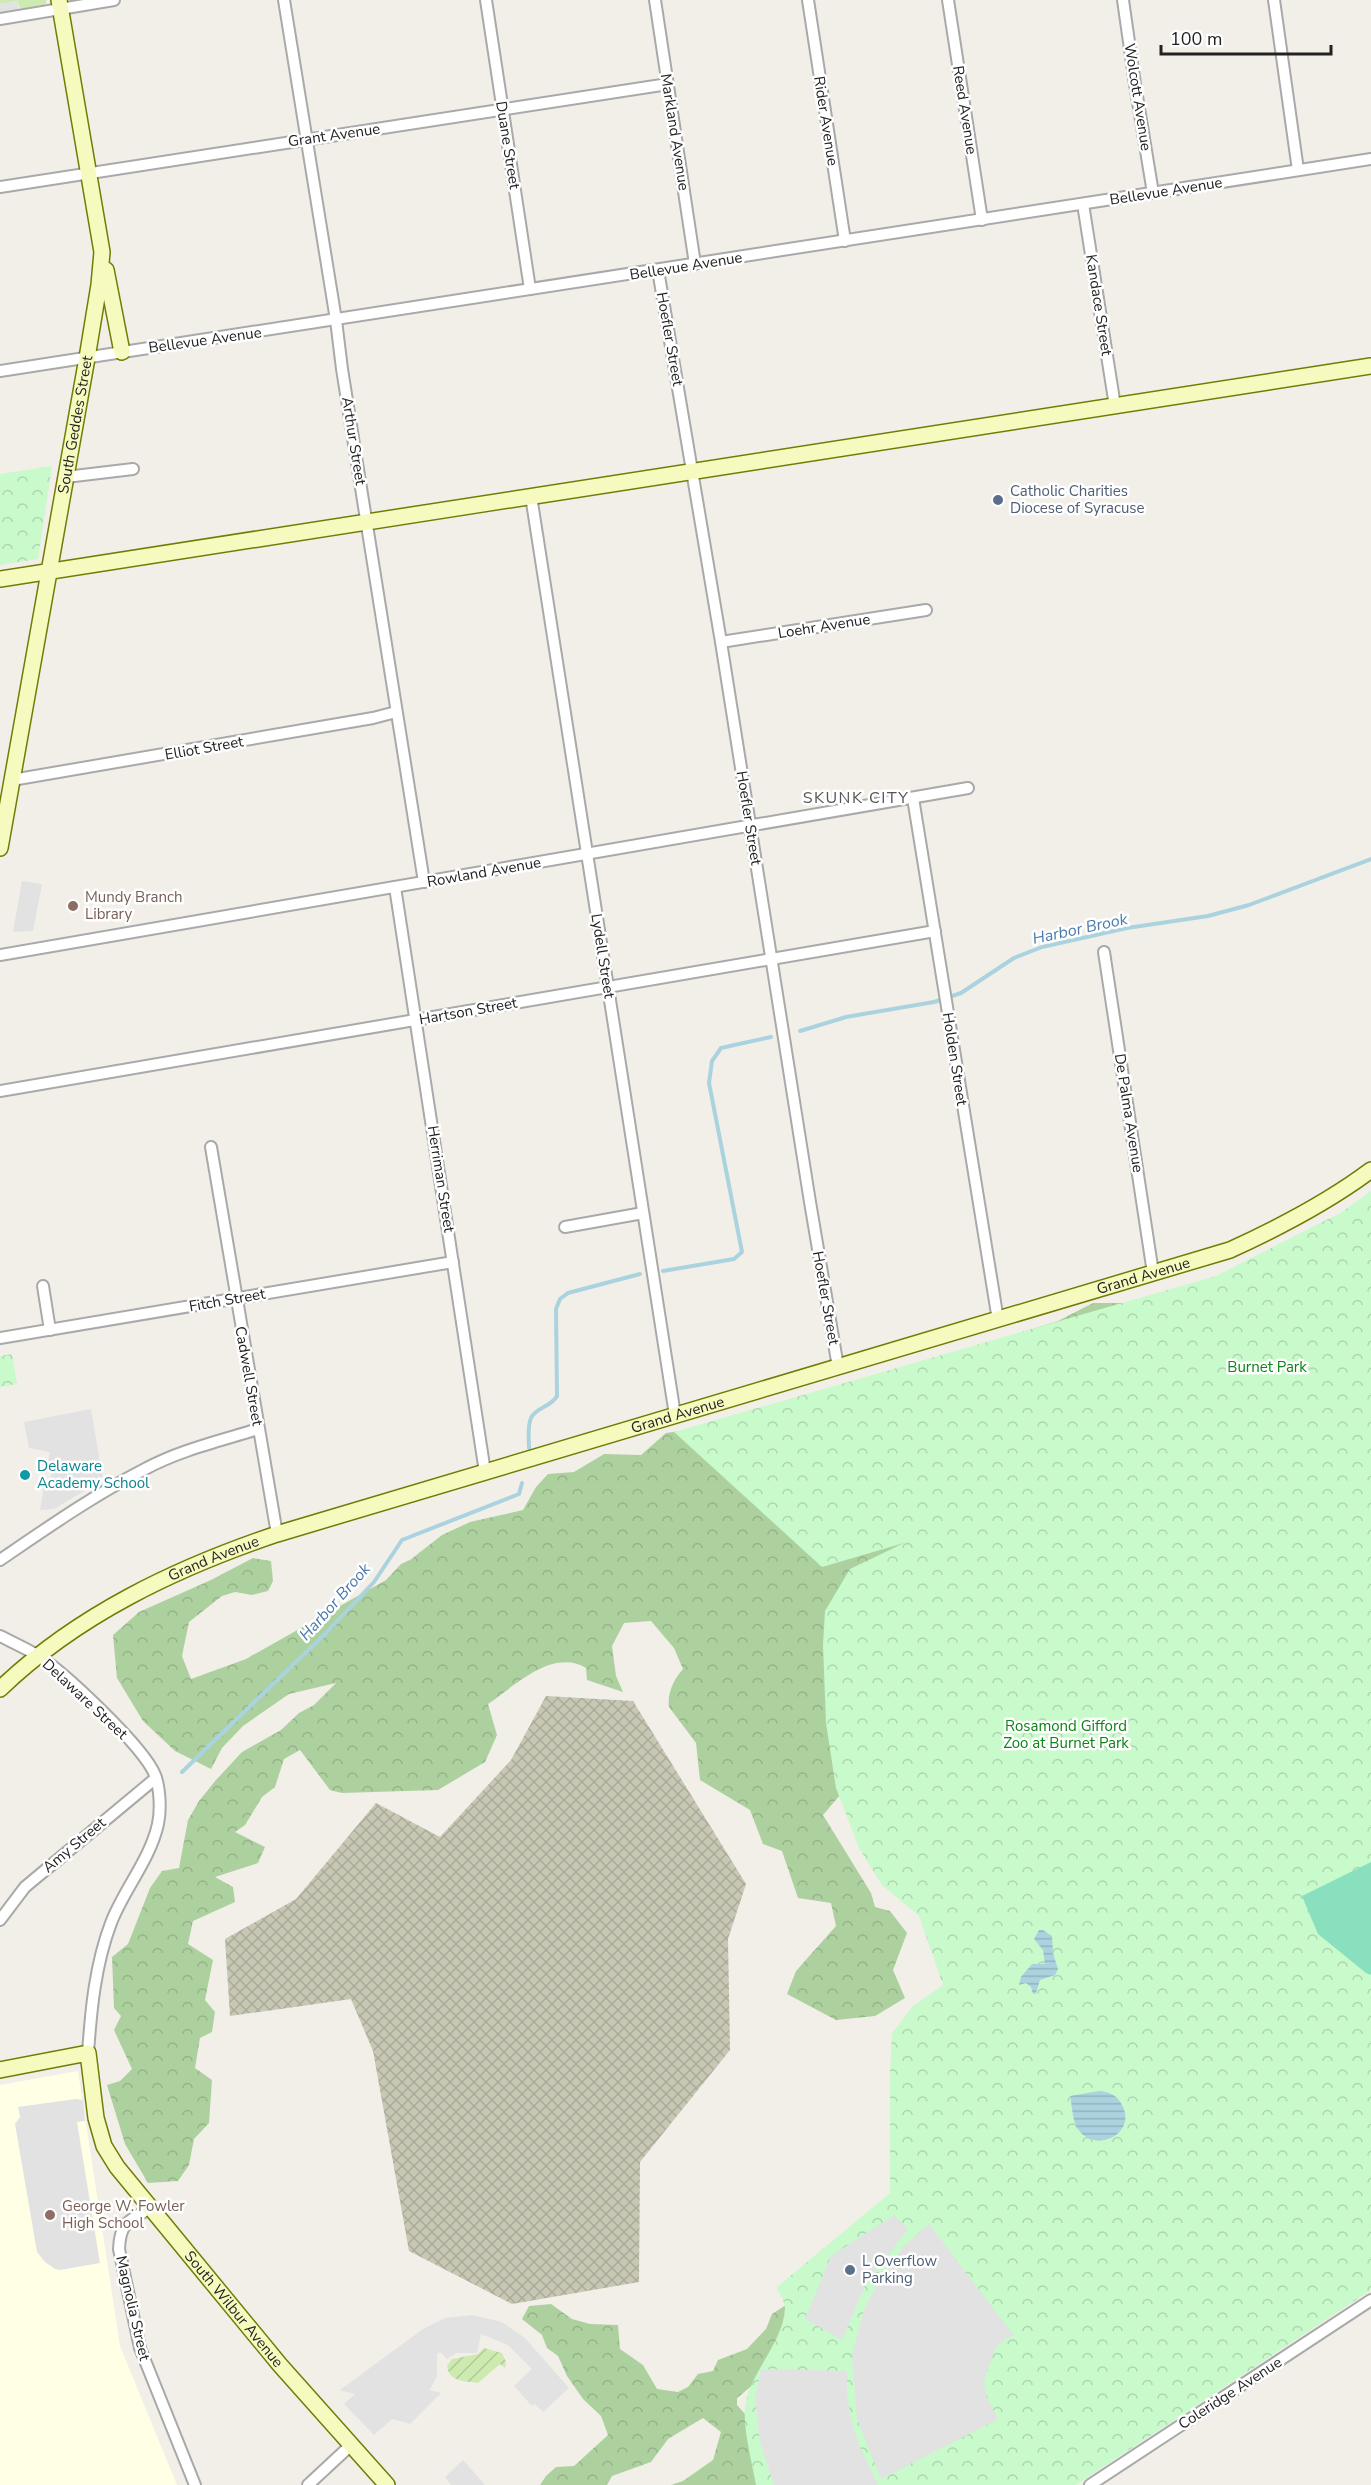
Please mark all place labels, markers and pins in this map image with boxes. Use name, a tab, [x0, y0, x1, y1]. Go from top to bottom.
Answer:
place label: Catholic Charities Diocese of Syracuse	[1010, 481, 1145, 518]
marker: Catholic Charities Diocese of Syracuse	[991, 493, 1005, 507]
place label: Mundy Branch Library	[85, 887, 182, 924]
marker: Mundy Branch Library	[66, 899, 80, 913]
place label: Delaware Academy School	[37, 1456, 150, 1493]
marker: Delaware Academy School	[18, 1468, 32, 1482]
place label: George W. Fowler High School	[62, 2196, 185, 2233]
marker: George W. Fowler High School	[43, 2208, 57, 2222]
place label: L Overflow Parking	[862, 2251, 937, 2288]
marker: L Overflow Parking	[843, 2263, 857, 2277]

